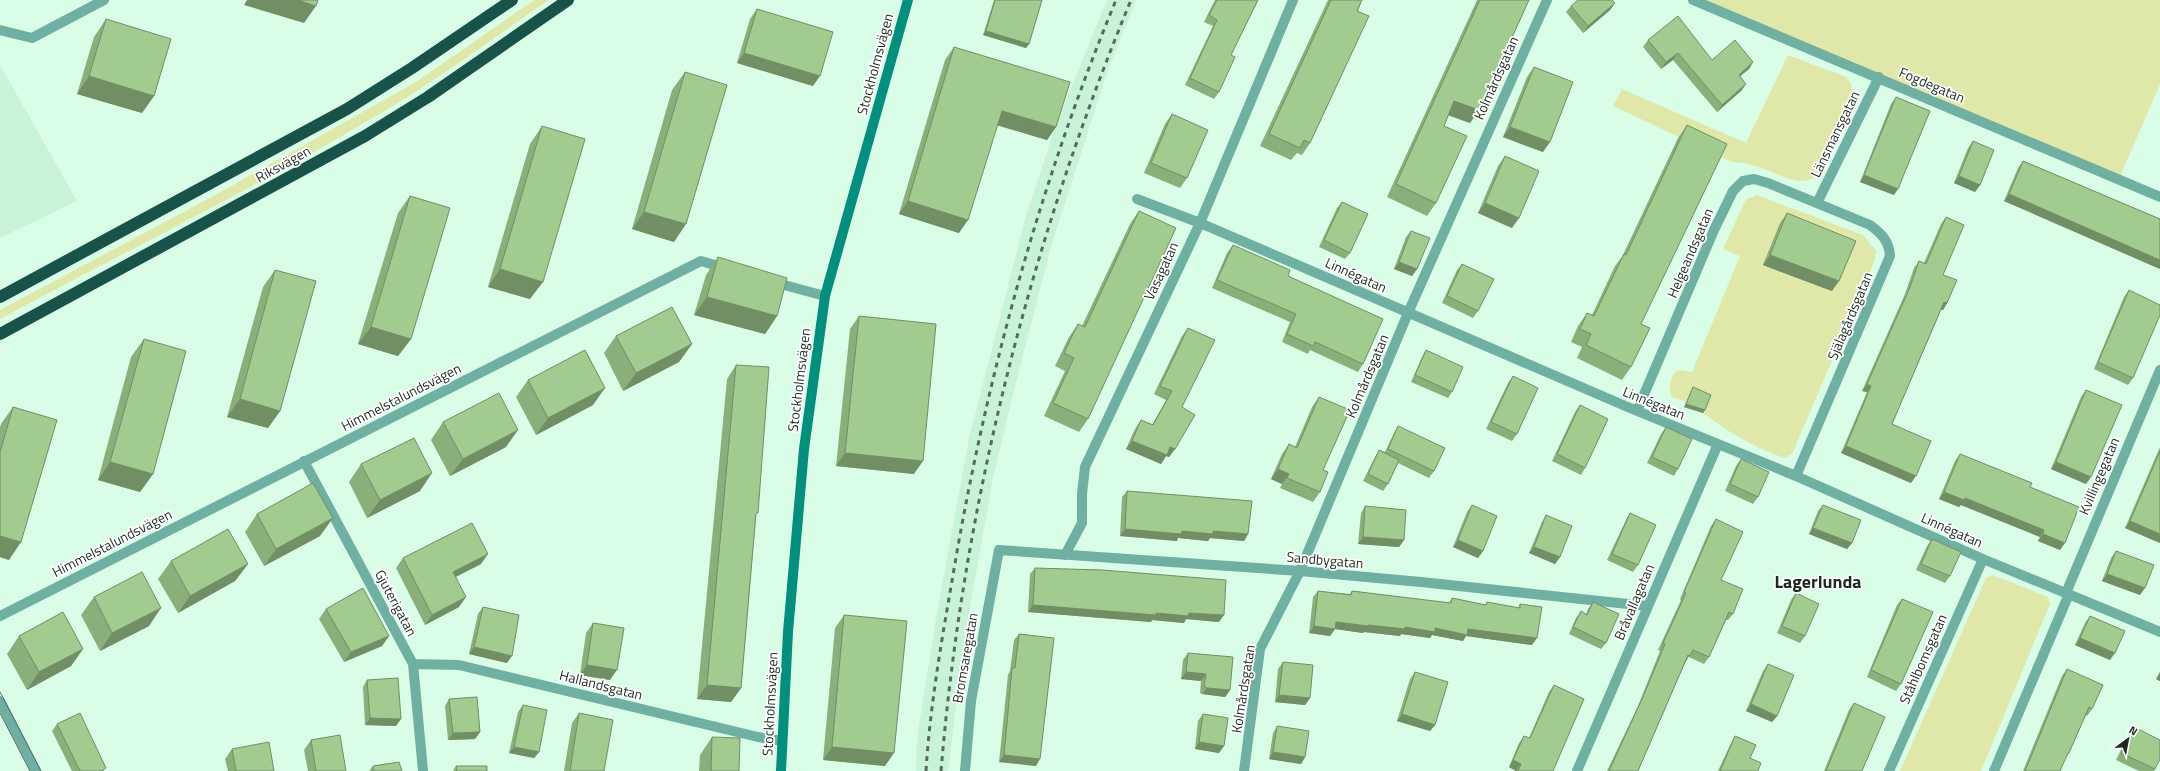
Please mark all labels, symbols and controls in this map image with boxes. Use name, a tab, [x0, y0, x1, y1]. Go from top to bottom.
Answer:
street label: Stockholmsvägen	[851, 11, 898, 117]
street label: Kolmårdsgatan	[1468, 33, 1523, 123]
street label: Fogdegatan	[1896, 61, 1968, 108]
street label: Länsmansgatan	[1804, 87, 1865, 181]
street label: Riksvägen	[251, 140, 314, 187]
street label: Helgeandsgatan	[1661, 205, 1718, 301]
street label: Vasagatan	[1138, 238, 1183, 303]
street label: Linnégatan	[1322, 252, 1390, 297]
street label: Själagårdsgatan	[1821, 268, 1878, 363]
street label: Stockholmsvägen	[782, 327, 815, 433]
street label: Kolmårdsgatan	[1339, 331, 1394, 421]
street label: Himmelstalundsvägen	[337, 357, 464, 436]
street label: Linnégatan	[1620, 381, 1689, 425]
street label: Kvillingegatan	[2073, 434, 2124, 518]
street label: Himmelstalundsvägen	[48, 503, 175, 582]
street label: Linnégatan	[1918, 507, 1986, 552]
street label: Sandbygatan	[1286, 546, 1364, 573]
street label: Bråvallagatan	[1608, 560, 1659, 643]
street label: Gjuterigatan	[370, 566, 423, 640]
district label: Lagerlunda	[1774, 568, 1862, 595]
street label: Ståhlbomsgatan	[1893, 610, 1952, 707]
street label: Bromsaregatan	[946, 611, 983, 705]
street label: Kolmårdsgatan	[1225, 643, 1260, 735]
street label: Stockholmsvägen	[756, 651, 783, 757]
street label: Hallandsgatan	[557, 664, 645, 705]
north arrow	[2108, 719, 2148, 759]
text: N	[2126, 722, 2141, 739]

